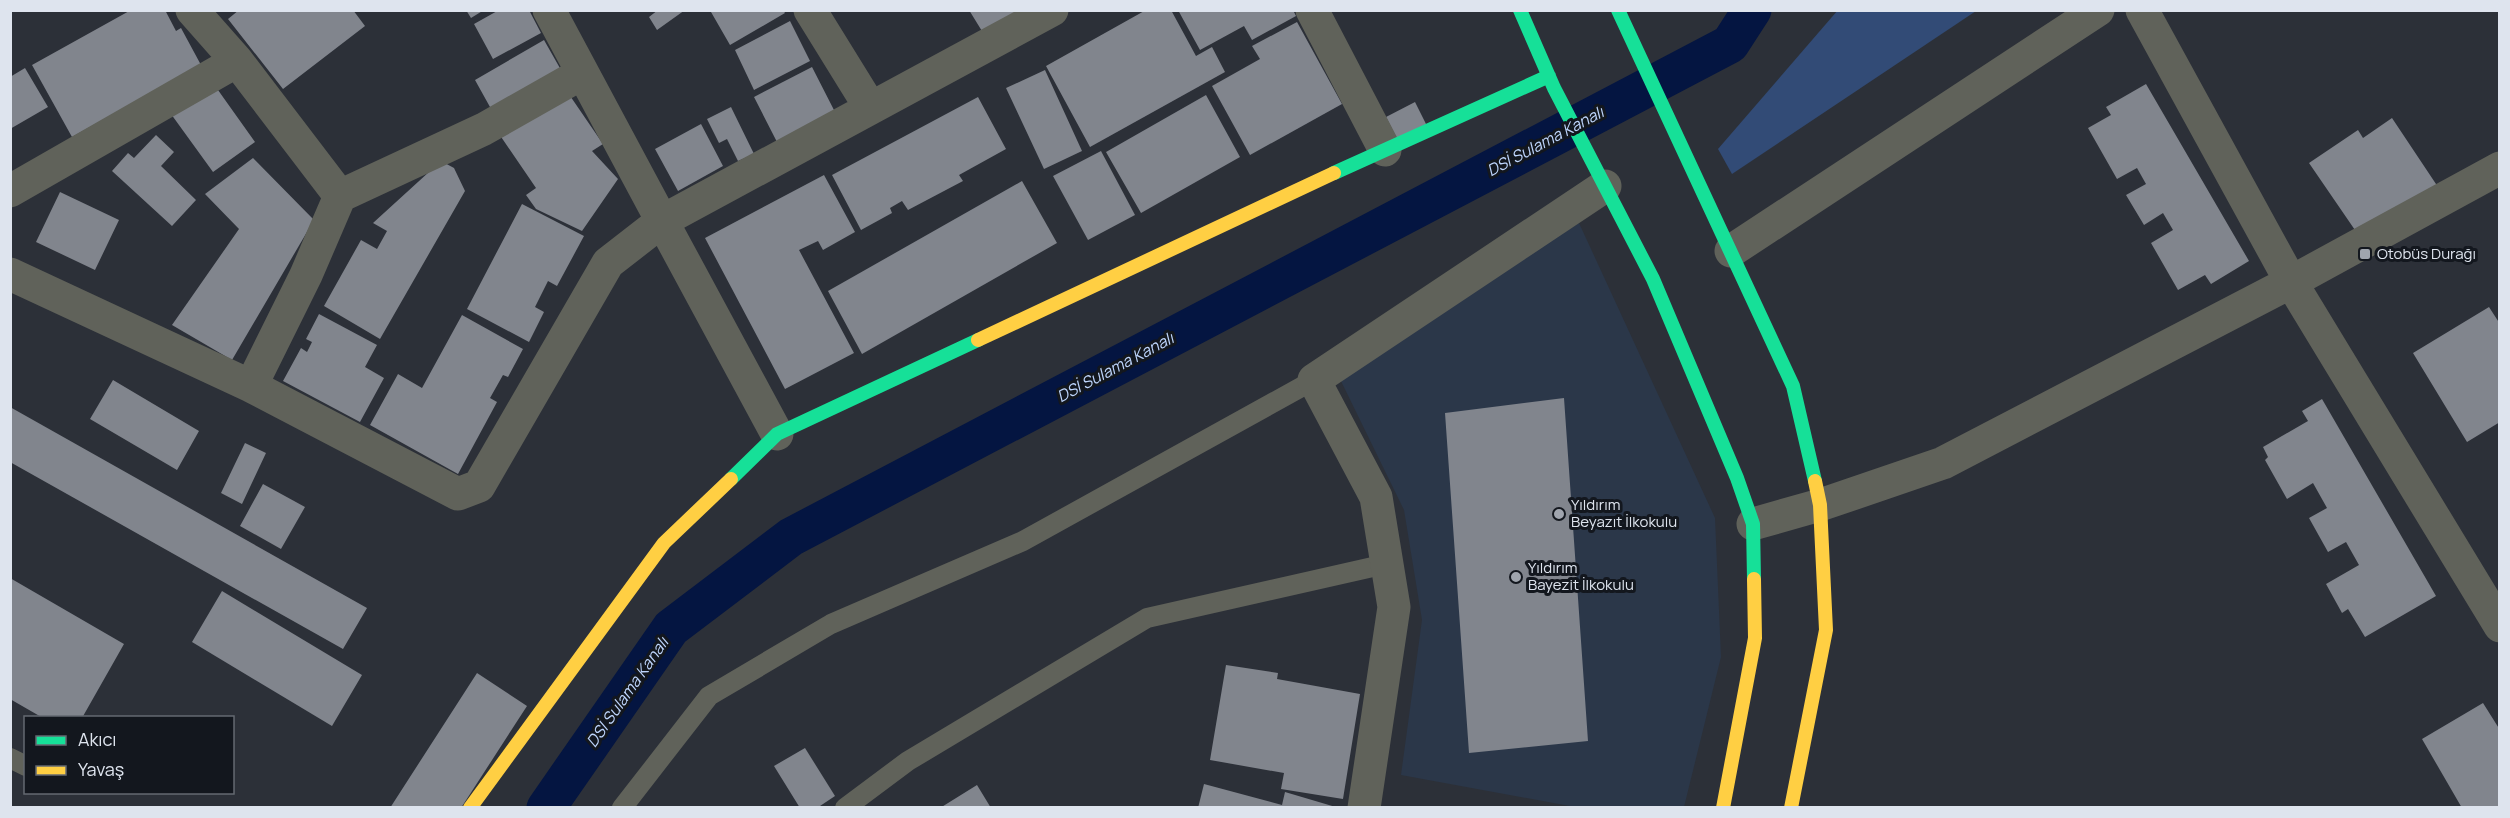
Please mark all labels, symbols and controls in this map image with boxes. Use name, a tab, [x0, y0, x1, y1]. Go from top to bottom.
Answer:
water label: DSİ Sulama Kanalı	[1483, 100, 1608, 181]
place label: Otobüs Durağı	[2377, 243, 2476, 264]
marker: Otobüs Durağı	[2358, 247, 2372, 261]
water label: DSİ Sulama Kanalı	[1053, 326, 1178, 407]
place label: Yıldırım Beyazıt İlkokulu	[1571, 494, 1677, 532]
marker: Yıldırım Beyazıt İlkokulu	[1552, 507, 1566, 521]
place label: Yıldırım Bayezit İlkokulu	[1528, 557, 1634, 595]
marker: Yıldırım Bayezit İlkokulu	[1509, 570, 1523, 584]
water label: DSİ Sulama Kanalı	[581, 632, 674, 751]
legend	[24, 716, 234, 794]
text: Akıcı	[78, 727, 116, 751]
text: Yavaş	[78, 757, 124, 781]

